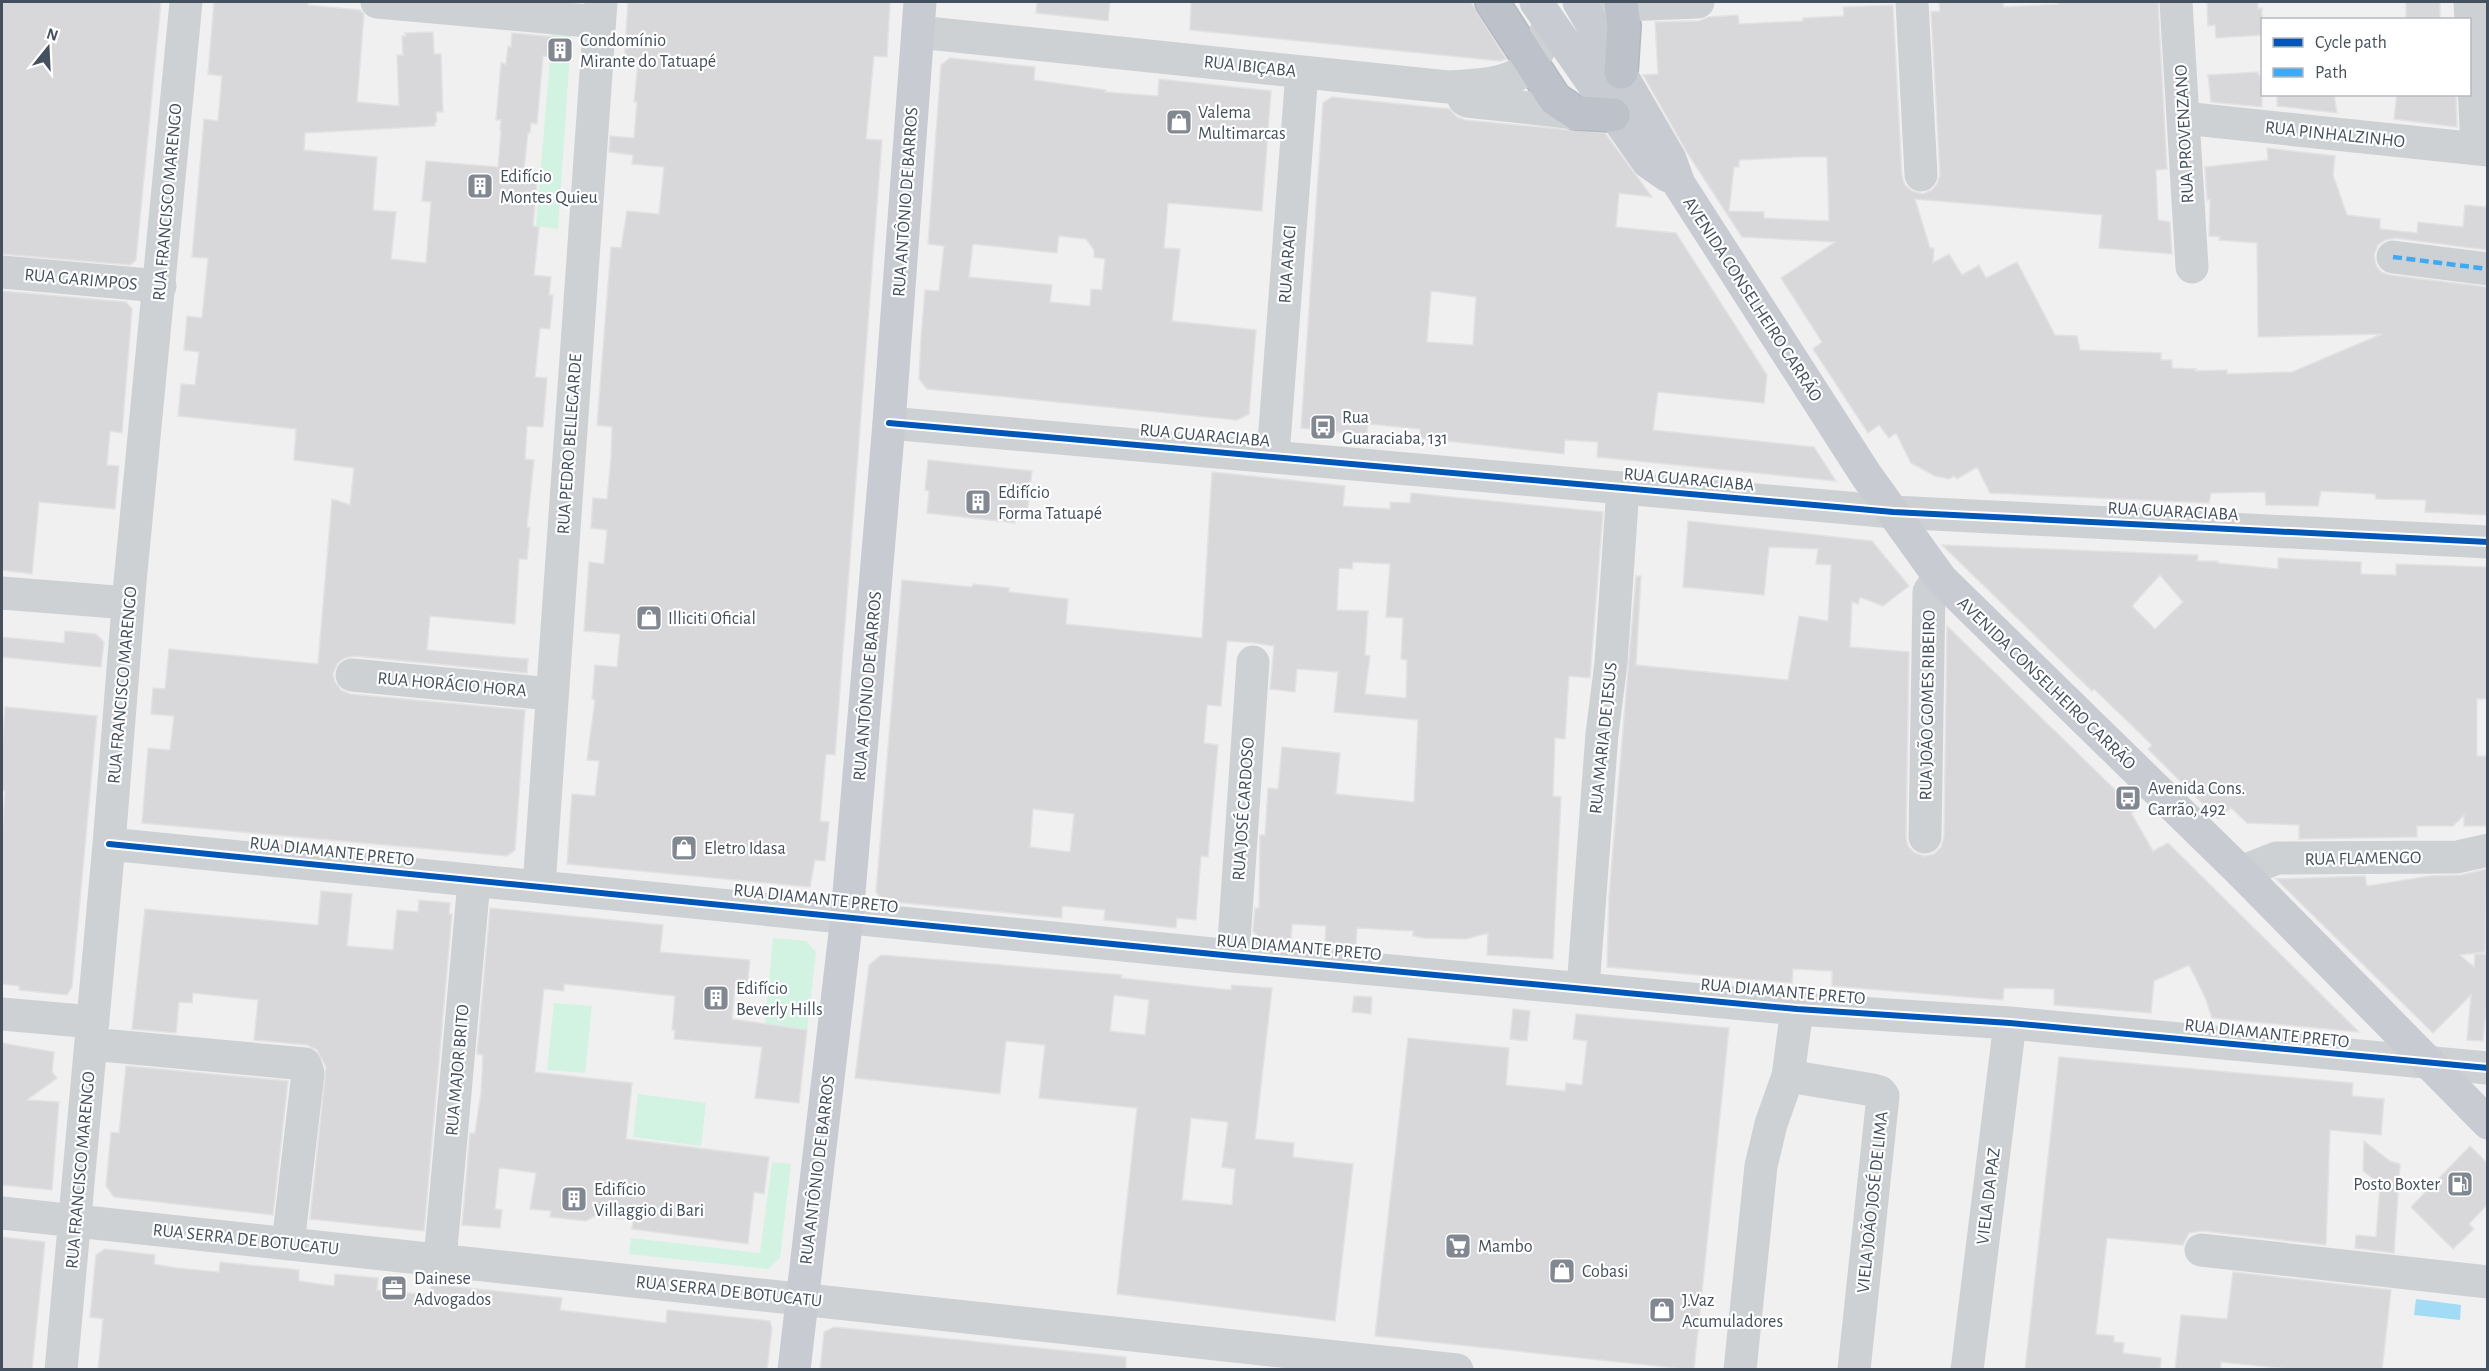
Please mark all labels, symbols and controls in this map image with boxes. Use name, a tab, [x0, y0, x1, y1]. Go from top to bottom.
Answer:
north arrow	[18, 18, 78, 78]
legend	[2261, 18, 2471, 96]
text: N	[45, 25, 60, 44]
place label: Condomínio Mirante do Tatuapé	[580, 32, 716, 71]
text: Cycle path	[2315, 34, 2387, 52]
building icon: Condomínio Mirante do Tatuapé	[545, 35, 575, 65]
street label: RUA IBIÇABA	[1203, 53, 1298, 81]
street label: RUA PROVENZANO	[2172, 64, 2198, 204]
text: Path	[2315, 64, 2347, 82]
street label: RUA FRANCISCO MARENGO	[150, 103, 186, 302]
place label: Valema Multimarcas	[1198, 104, 1286, 143]
street label: RUA ANTÔNIO DE BARROS	[887, 106, 922, 298]
shop icon: Valema Multimarcas	[1164, 107, 1194, 137]
street label: RUA PINHALZINHO	[2264, 119, 2406, 151]
place label: Edifício Montes Quieu	[500, 168, 598, 207]
building icon: Edifício Montes Quieu	[465, 171, 495, 201]
street label: AVENIDA CONSELHEIRO CARRÃO	[1679, 192, 1828, 405]
street label: RUA ARACI	[1276, 224, 1300, 304]
street label: RUA GARIMPOS	[24, 266, 138, 294]
street label: RUA PEDRO BELLEGARDE	[555, 353, 585, 535]
place label: Rua Guaraciaba, 131	[1342, 409, 1448, 448]
bus stop icon: Rua Guaraciaba, 131	[1308, 412, 1338, 442]
street label: RUA GUARACIABA	[1139, 421, 1272, 451]
street label: RUA GUARACIABA	[1623, 465, 1756, 495]
place label: Edifício Forma Tatuapé	[998, 484, 1102, 523]
building icon: Edifício Forma Tatuapé	[963, 487, 993, 517]
street label: RUA GUARACIABA	[2107, 500, 2239, 524]
street label: RUA FRANCISCO MARENGO	[105, 586, 141, 785]
street label: RUA ANTÔNIO DE BARROS	[848, 590, 885, 782]
street label: AVENIDA CONSELHEIRO CARRÃO	[1954, 592, 2141, 773]
shop icon: Illiciti Oficial	[634, 603, 664, 633]
street label: RUA JOÃO GOMES RIBEIRO	[1914, 609, 1939, 801]
place label: Illiciti Oficial	[668, 610, 756, 628]
street label: RUA MARIA DE JESUS	[1587, 661, 1621, 815]
street label: RUA HORÁCIO HORA	[377, 667, 528, 701]
street label: RUA JOSÉ CARDOSO	[1227, 737, 1258, 881]
place label: Avenida Cons. Carrão, 492	[2148, 780, 2245, 819]
bus stop icon: Avenida Cons. Carrão, 492	[2113, 783, 2143, 813]
shop icon: Eletro Idasa	[669, 833, 699, 863]
street label: RUA DIAMANTE PRETO	[249, 834, 415, 870]
place label: Eletro Idasa	[704, 840, 786, 858]
street label: RUA FLAMENGO	[2304, 849, 2422, 869]
street label: RUA DIAMANTE PRETO	[733, 881, 899, 917]
street label: RUA DIAMANTE PRETO	[1216, 932, 1382, 964]
street label: RUA DIAMANTE PRETO	[1700, 976, 1866, 1008]
place label: Edifício Beverly Hills	[736, 980, 823, 1019]
building icon: Edifício Beverly Hills	[701, 983, 731, 1013]
street label: RUA MAJOR BRITO	[443, 1004, 473, 1137]
street label: RUA DIAMANTE PRETO	[2184, 1016, 2350, 1052]
street label: RUA FRANCISCO MARENGO	[63, 1071, 99, 1270]
street label: RUA ANTÔNIO DE BARROS	[794, 1074, 839, 1266]
street label: VIELA JOÃO JOSÉ DE LIMA	[1852, 1109, 1892, 1294]
street label: VIELA DA PAZ	[1974, 1147, 2004, 1246]
fuel station icon: Posto Boxter	[2445, 1169, 2475, 1199]
place label: Posto Boxter	[2353, 1176, 2440, 1194]
place label: Edifício Villaggio di Bari	[594, 1181, 704, 1220]
building icon: Edifício Villaggio di Bari	[559, 1184, 589, 1214]
street label: RUA SERRA DE BOTUCATU	[152, 1221, 340, 1259]
supermarket icon: Mambo	[1443, 1231, 1473, 1261]
place label: Mambo	[1478, 1238, 1533, 1256]
shop icon: Cobasi	[1547, 1256, 1577, 1286]
place label: Cobasi	[1582, 1263, 1628, 1281]
place label: Dainese Advogados	[414, 1270, 491, 1309]
office icon: Dainese Advogados	[379, 1273, 409, 1303]
street label: RUA SERRA DE BOTUCATU	[635, 1273, 823, 1311]
place label: J.Vaz Acumuladores	[1682, 1292, 1783, 1331]
shop icon: J.Vaz Acumuladores	[1647, 1295, 1677, 1325]

